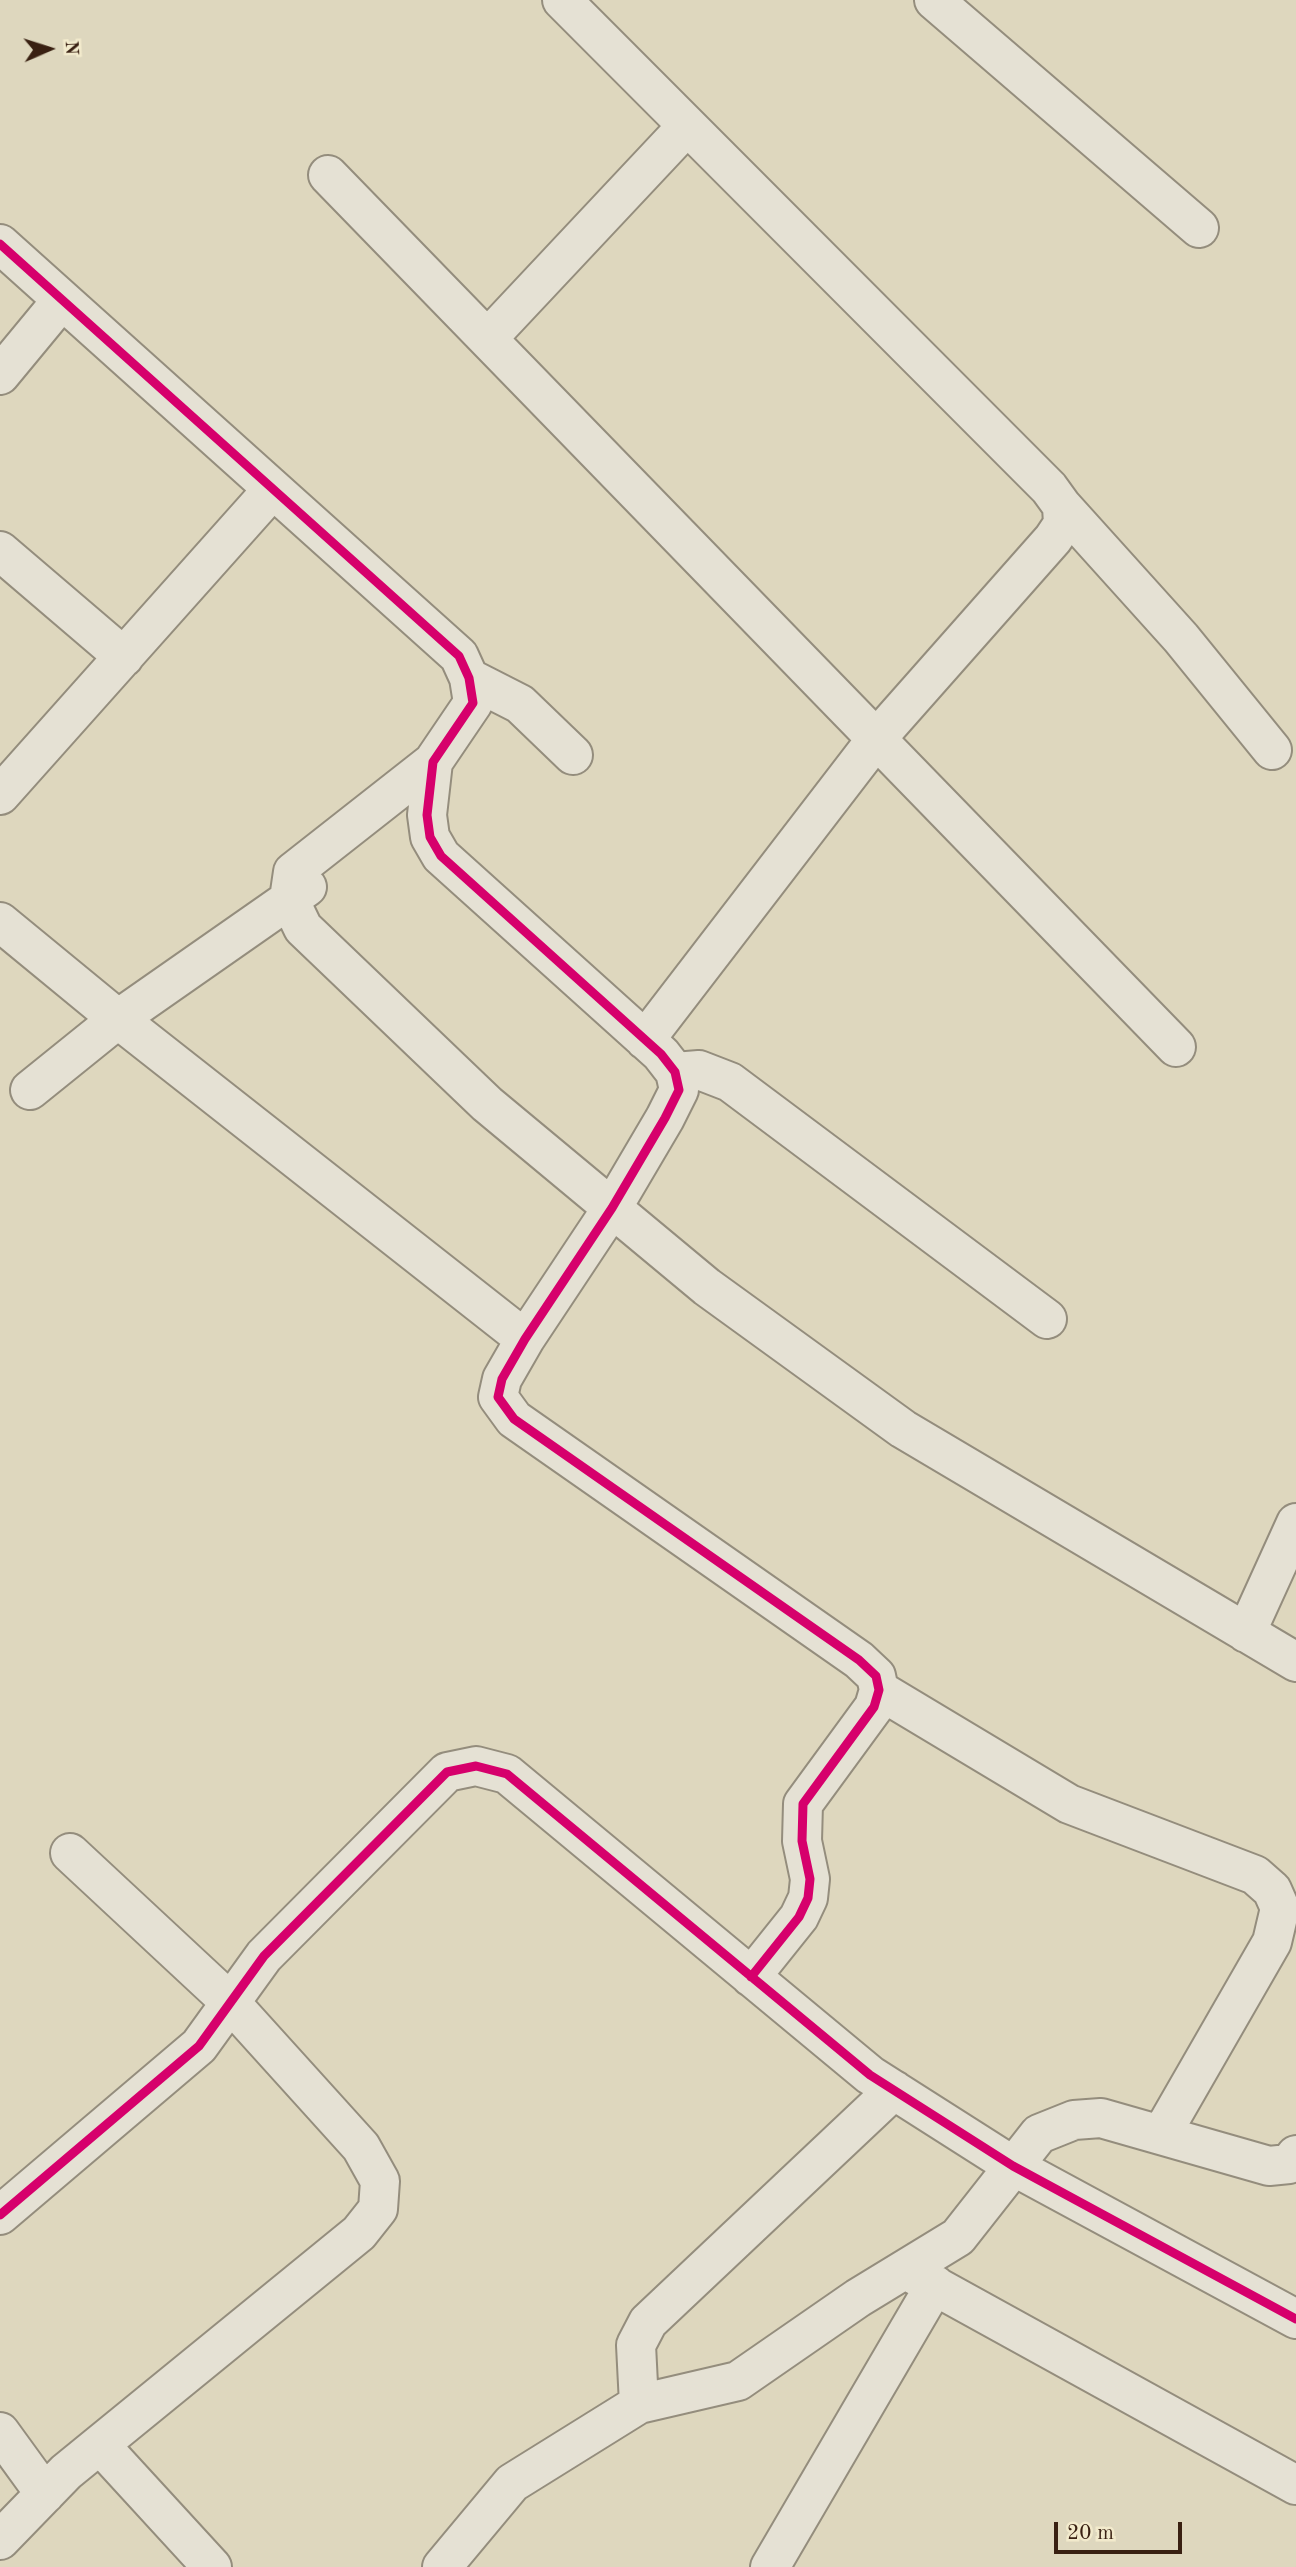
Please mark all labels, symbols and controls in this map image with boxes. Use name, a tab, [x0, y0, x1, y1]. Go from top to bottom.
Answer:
north arrow	[14, 14, 84, 84]
text: N	[61, 40, 80, 56]
scale bar	[1058, 2508, 1186, 2552]
text: 20 m	[1067, 2523, 1114, 2544]

